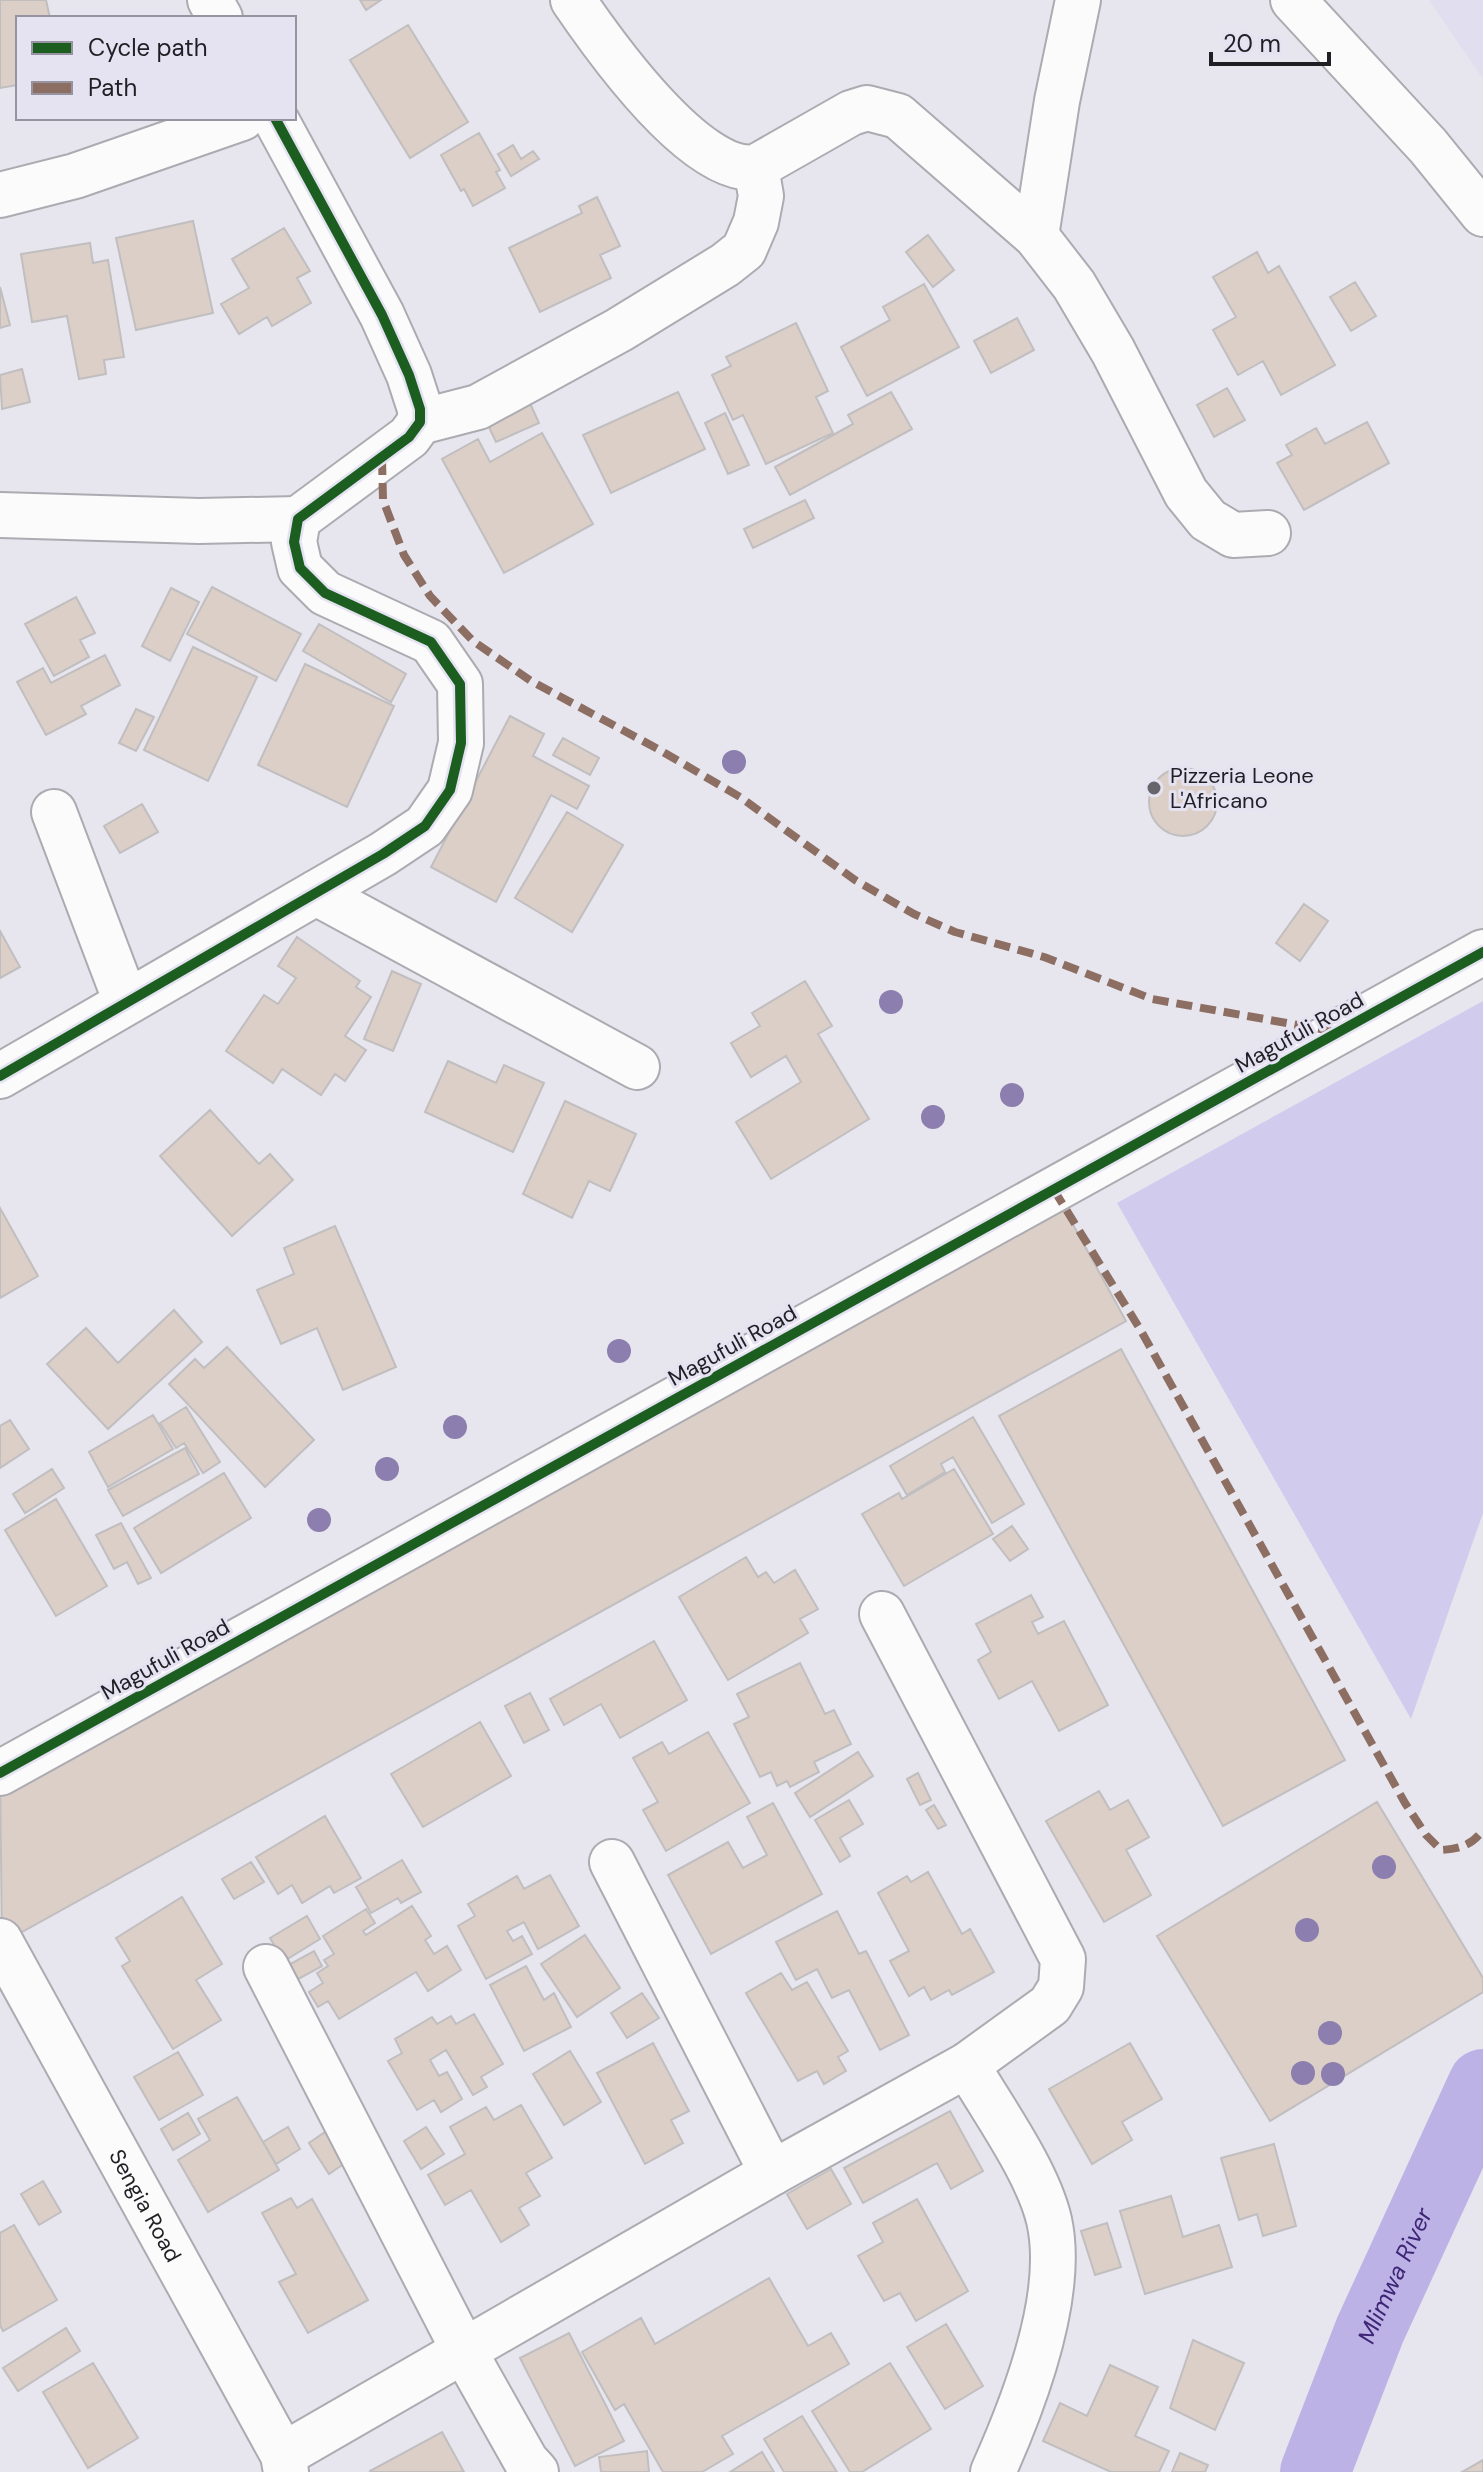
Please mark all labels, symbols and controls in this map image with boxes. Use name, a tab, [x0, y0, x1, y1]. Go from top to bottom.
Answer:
legend	[16, 16, 296, 120]
scale bar	[1211, 16, 1329, 66]
text: 20 m	[1223, 28, 1281, 59]
text: Cycle path	[88, 32, 207, 63]
text: Path	[88, 72, 137, 103]
place label: Pizzeria Leone L'Africano	[1170, 761, 1314, 815]
marker: Pizzeria Leone L'Africano	[1145, 779, 1163, 797]
street label: Magufuli Road	[1230, 985, 1369, 1080]
street label: Magufuli Road	[663, 1298, 802, 1393]
street label: Magufuli Road	[96, 1612, 235, 1707]
street label: Sengia Road	[102, 2144, 188, 2267]
water label: Mlimwa River	[1350, 2202, 1439, 2348]

